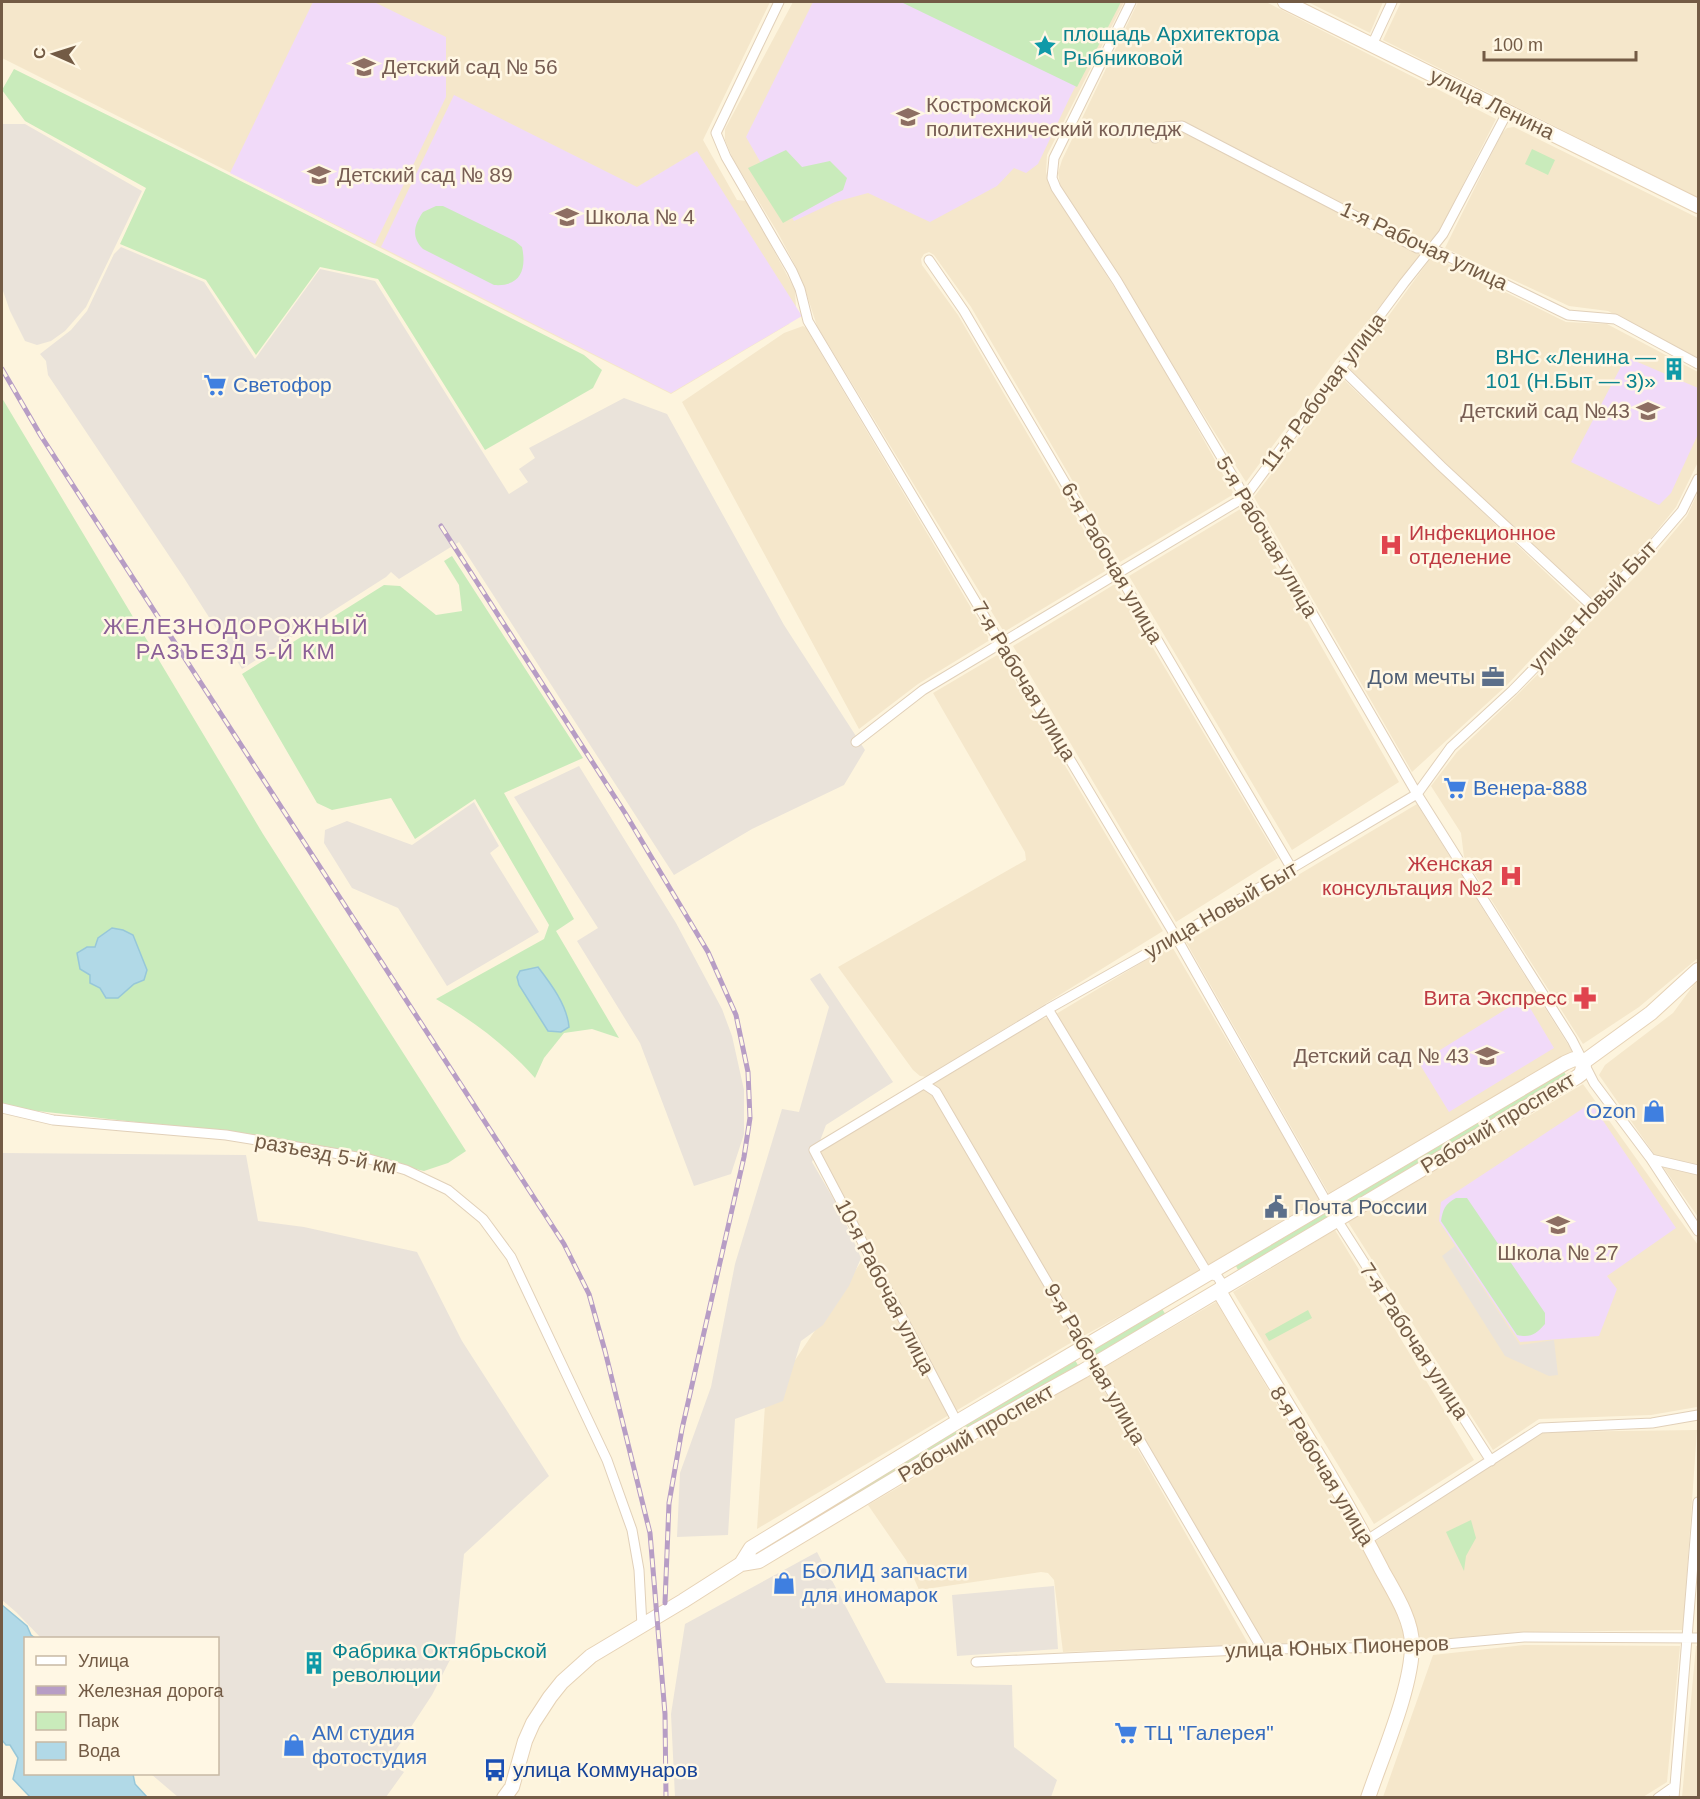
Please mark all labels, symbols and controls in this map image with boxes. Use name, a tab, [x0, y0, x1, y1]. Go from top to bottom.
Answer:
place label: площадь Архитектора Рыбниковой	[1063, 22, 1279, 69]
north arrow	[24, 24, 84, 84]
scale bar	[1484, 24, 1636, 62]
place icon: площадь Архитектора Рыбниковой	[1032, 33, 1058, 59]
text: 100 m	[1493, 35, 1543, 55]
text: С	[31, 47, 48, 59]
school or university icon: Детский сад № 56	[351, 54, 377, 80]
place label: Детский сад № 56	[382, 55, 558, 78]
street label: улица Ленина	[1426, 63, 1558, 144]
place label: Костромской политехнический колледж	[926, 93, 1181, 140]
school or university icon: Костромской политехнический колледж	[895, 104, 921, 130]
school or university icon: Детский сад № 89	[306, 162, 332, 188]
place label: Детский сад № 89	[337, 163, 513, 186]
street label: 1-я Рабочая улица	[1337, 197, 1512, 294]
school or university icon: Школа № 4	[554, 204, 580, 230]
place label: Школа № 4	[585, 205, 695, 228]
street label: 11-я Рабочая улица	[1256, 308, 1390, 475]
place label: ВНС «Ленина — 101 (Н.Быт — 3)»	[1486, 345, 1656, 392]
building icon: ВНС «Ленина — 101 (Н.Быт — 3)»	[1661, 356, 1687, 382]
supermarket icon: Светофор	[202, 372, 228, 398]
place label: Светофор	[233, 373, 332, 396]
school or university icon: Детский сад №43	[1635, 398, 1661, 424]
place label: Детский сад №43	[1460, 399, 1630, 422]
street label: 5-я Рабочая улица	[1212, 452, 1323, 621]
street label: 6-я Рабочая улица	[1057, 478, 1168, 647]
place label: Инфекционное отделение	[1409, 521, 1556, 568]
hospital icon: Инфекционное отделение	[1378, 532, 1404, 558]
street label: улица Новый Быт	[1524, 535, 1661, 676]
street label: 7-я Рабочая улица	[968, 597, 1081, 765]
district label: ЖЕЛЕЗНОДОРОЖНЫЙ РАЗЪЕЗД 5-Й КМ	[103, 614, 369, 664]
office icon: Дом мечты	[1480, 664, 1506, 690]
place label: Дом мечты	[1368, 665, 1475, 688]
supermarket icon: Венера-888	[1442, 775, 1468, 801]
place label: Венера-888	[1473, 776, 1587, 799]
place label: Женская консультация №2	[1322, 852, 1493, 899]
street label: улица Новый Быт	[1140, 856, 1302, 963]
hospital icon: Женская консультация №2	[1498, 863, 1524, 889]
pharmacy icon: Вита Экспресс	[1572, 985, 1598, 1011]
place label: Вита Экспресс	[1424, 986, 1567, 1009]
school or university icon: Детский сад № 43	[1474, 1043, 1500, 1069]
place label: Детский сад № 43	[1293, 1044, 1469, 1067]
street label: Рабочий проспект	[1416, 1067, 1579, 1178]
shop icon: Ozon	[1641, 1098, 1667, 1124]
place label: Ozon	[1586, 1099, 1636, 1122]
street label: разъезд 5-й км	[253, 1129, 399, 1179]
public building icon: Почта России	[1263, 1194, 1289, 1220]
street label: 10-я Рабочая улица	[831, 1195, 940, 1378]
place label: Почта России	[1294, 1195, 1427, 1218]
school or university icon: Школа № 27	[1545, 1212, 1571, 1238]
place label: Школа № 27	[1497, 1241, 1619, 1264]
street label: 7-я Рабочая улица	[1355, 1258, 1474, 1423]
street label: 9-я Рабочая улица	[1040, 1279, 1151, 1448]
street label: Рабочий проспект	[894, 1378, 1058, 1486]
street label: 8-я Рабочая улица	[1266, 1382, 1379, 1550]
place label: БОЛИД запчасти для иномарок	[802, 1559, 968, 1606]
shop icon: БОЛИД запчасти для иномарок	[771, 1570, 797, 1596]
street label: улица Юных Пионеров	[1225, 1631, 1449, 1662]
legend	[24, 1637, 219, 1775]
place label: Фабрика Октябрьской революции	[332, 1639, 547, 1686]
building icon: Фабрика Октябрьской революции	[301, 1650, 327, 1676]
text: Улица	[78, 1651, 130, 1671]
text: Железная дорога	[78, 1681, 225, 1701]
text: Парк	[78, 1711, 119, 1731]
supermarket icon: ТЦ "Галерея"	[1113, 1720, 1139, 1746]
place label: АМ студия фотостудия	[312, 1721, 427, 1768]
place label: ТЦ "Галерея"	[1144, 1721, 1274, 1744]
shop icon: АМ студия фотостудия	[281, 1732, 307, 1758]
text: Вода	[78, 1741, 121, 1761]
bus stop icon: улица Коммунаров	[482, 1757, 508, 1783]
place label: улица Коммунаров	[513, 1758, 698, 1781]

